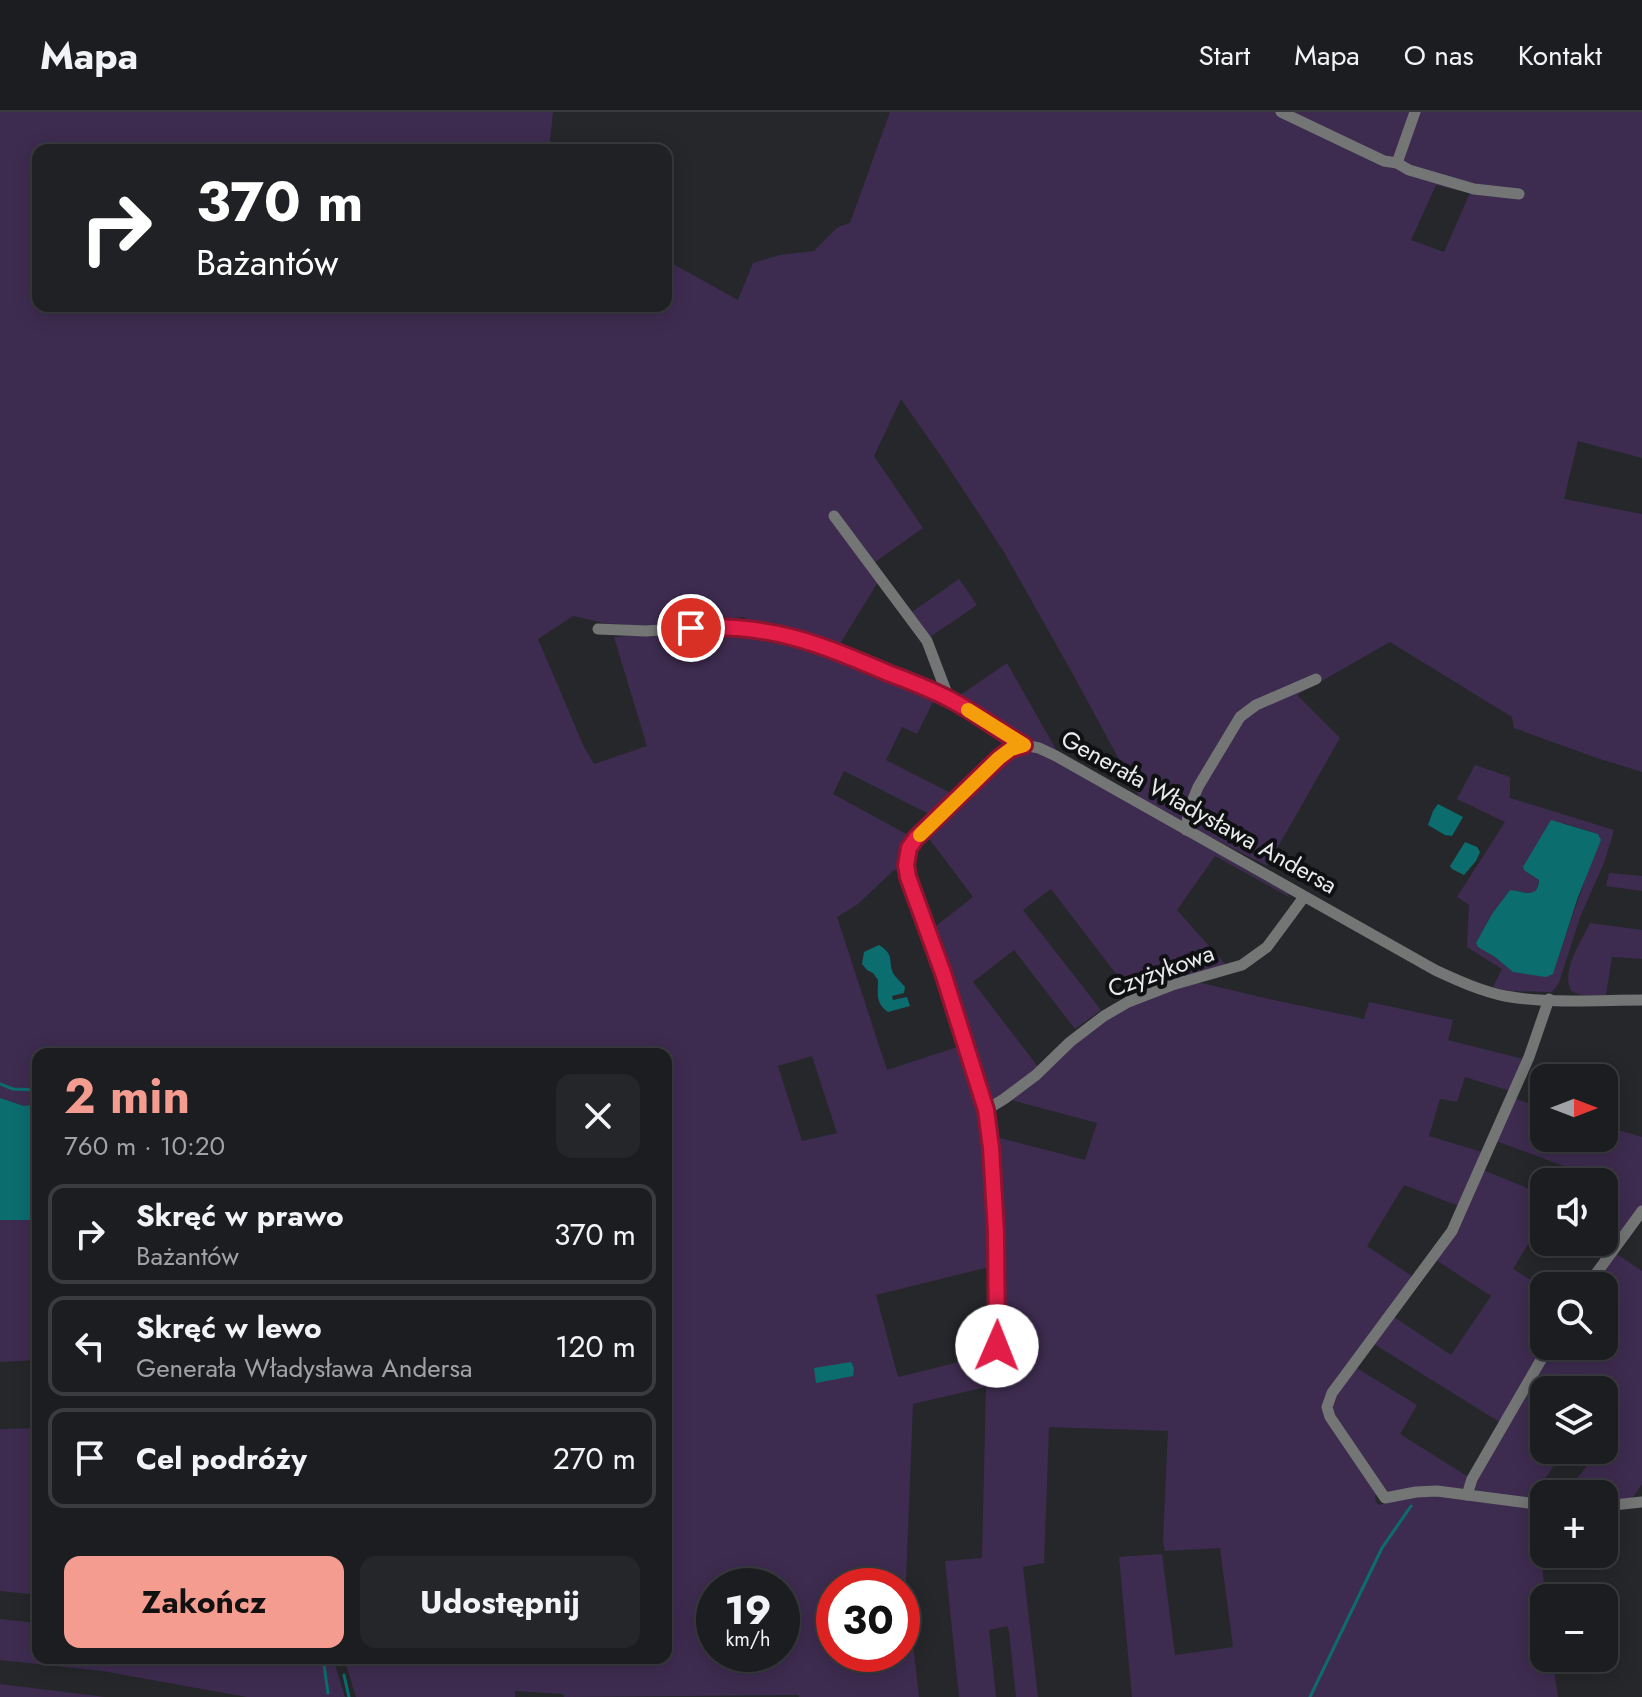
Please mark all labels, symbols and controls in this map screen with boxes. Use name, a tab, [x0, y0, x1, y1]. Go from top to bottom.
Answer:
text: Mapa	[40, 28, 138, 83]
text: Start	[1198, 35, 1250, 76]
text: Mapa	[1294, 35, 1360, 76]
text: O nas	[1404, 35, 1474, 76]
text: Kontakt	[1518, 35, 1602, 76]
text: 370 m	[196, 161, 364, 242]
icon: right	[64, 176, 168, 280]
text: Bażantów	[196, 236, 338, 288]
pin	[657, 594, 725, 662]
icon: arrive	[669, 606, 713, 650]
street label: Generała Władysława Andersa	[1055, 721, 1344, 902]
street label: Czyżykowa	[1103, 935, 1219, 1006]
text: 2 min	[64, 1062, 190, 1131]
north arrow	[1530, 1064, 1618, 1152]
map controls	[1530, 1064, 1618, 1672]
button: close	[556, 1074, 640, 1158]
text: 760 m · 10:20	[64, 1127, 225, 1165]
button: sound	[1530, 1168, 1618, 1256]
text: Skręć w prawo	[136, 1194, 344, 1237]
icon: right	[68, 1212, 112, 1256]
text: 370 m	[554, 1213, 636, 1256]
text: Bażantów	[136, 1237, 239, 1275]
button: search	[1530, 1272, 1618, 1360]
position arrow	[955, 1304, 1039, 1388]
text: Skręć w lewo	[136, 1306, 322, 1349]
icon: left	[68, 1324, 112, 1368]
text: 120 m	[555, 1325, 636, 1368]
text: Generała Władysława Andersa	[136, 1349, 473, 1387]
button: layers	[1530, 1376, 1618, 1464]
icon: arrive	[68, 1436, 112, 1480]
text: Cel podróży	[136, 1437, 307, 1480]
text: 270 m	[553, 1437, 636, 1480]
button: +	[1530, 1480, 1618, 1568]
button: Zakończ	[64, 1556, 344, 1648]
button: Udostępnij	[360, 1556, 640, 1648]
speed limit sign: 30	[816, 1568, 920, 1672]
text: 19	[724, 1581, 772, 1639]
button: −	[1530, 1584, 1618, 1672]
text: km/h	[725, 1625, 771, 1654]

